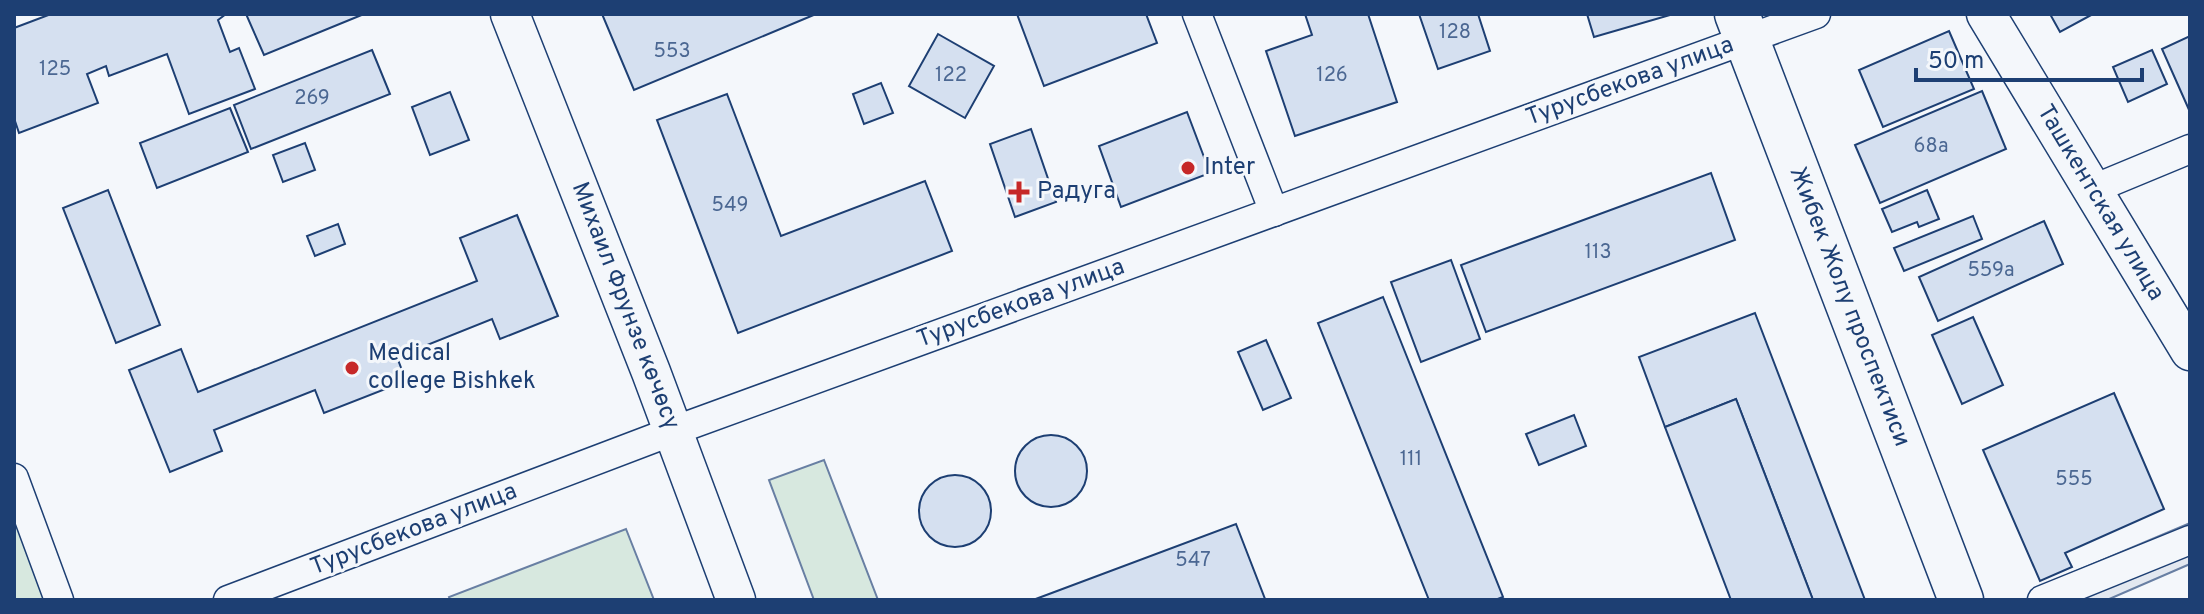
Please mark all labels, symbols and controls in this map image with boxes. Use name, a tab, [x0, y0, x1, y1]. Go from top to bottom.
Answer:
house number: 128	[1439, 20, 1471, 46]
street label: Турусбекова улица	[1522, 31, 1738, 133]
scale bar	[1916, 32, 2142, 82]
house number: 553	[654, 39, 690, 65]
text: 50 m	[1928, 47, 1984, 77]
house number: 125	[39, 57, 71, 83]
house number: 122	[935, 63, 967, 89]
house number: 126	[1316, 63, 1348, 89]
house number: 269	[294, 86, 330, 112]
street label: Ташкентская улица	[2030, 100, 2170, 306]
house number: 68а	[1914, 134, 1948, 160]
place label: Inter	[1204, 153, 1255, 183]
marker: Inter	[1179, 159, 1197, 177]
street label: Жибек Жолу проспектиси	[1782, 163, 1916, 451]
place label: Радуга	[1037, 177, 1116, 207]
street label: Михаил Фрунзе көчөсү	[564, 178, 686, 434]
marker: Радуга	[1008, 181, 1030, 203]
house number: 549	[712, 193, 748, 219]
house number: 113	[1585, 240, 1611, 266]
street label: Турусбекова улица	[913, 253, 1129, 355]
house number: 559а	[1967, 258, 2015, 284]
place label: Medical college Bishkek	[368, 339, 536, 397]
marker: Medical college Bishkek	[343, 359, 361, 377]
house number: 111	[1400, 447, 1422, 473]
house number: 555	[2055, 467, 2093, 493]
street label: Турусбекова улица	[307, 477, 521, 583]
house number: 547	[1175, 548, 1211, 574]

